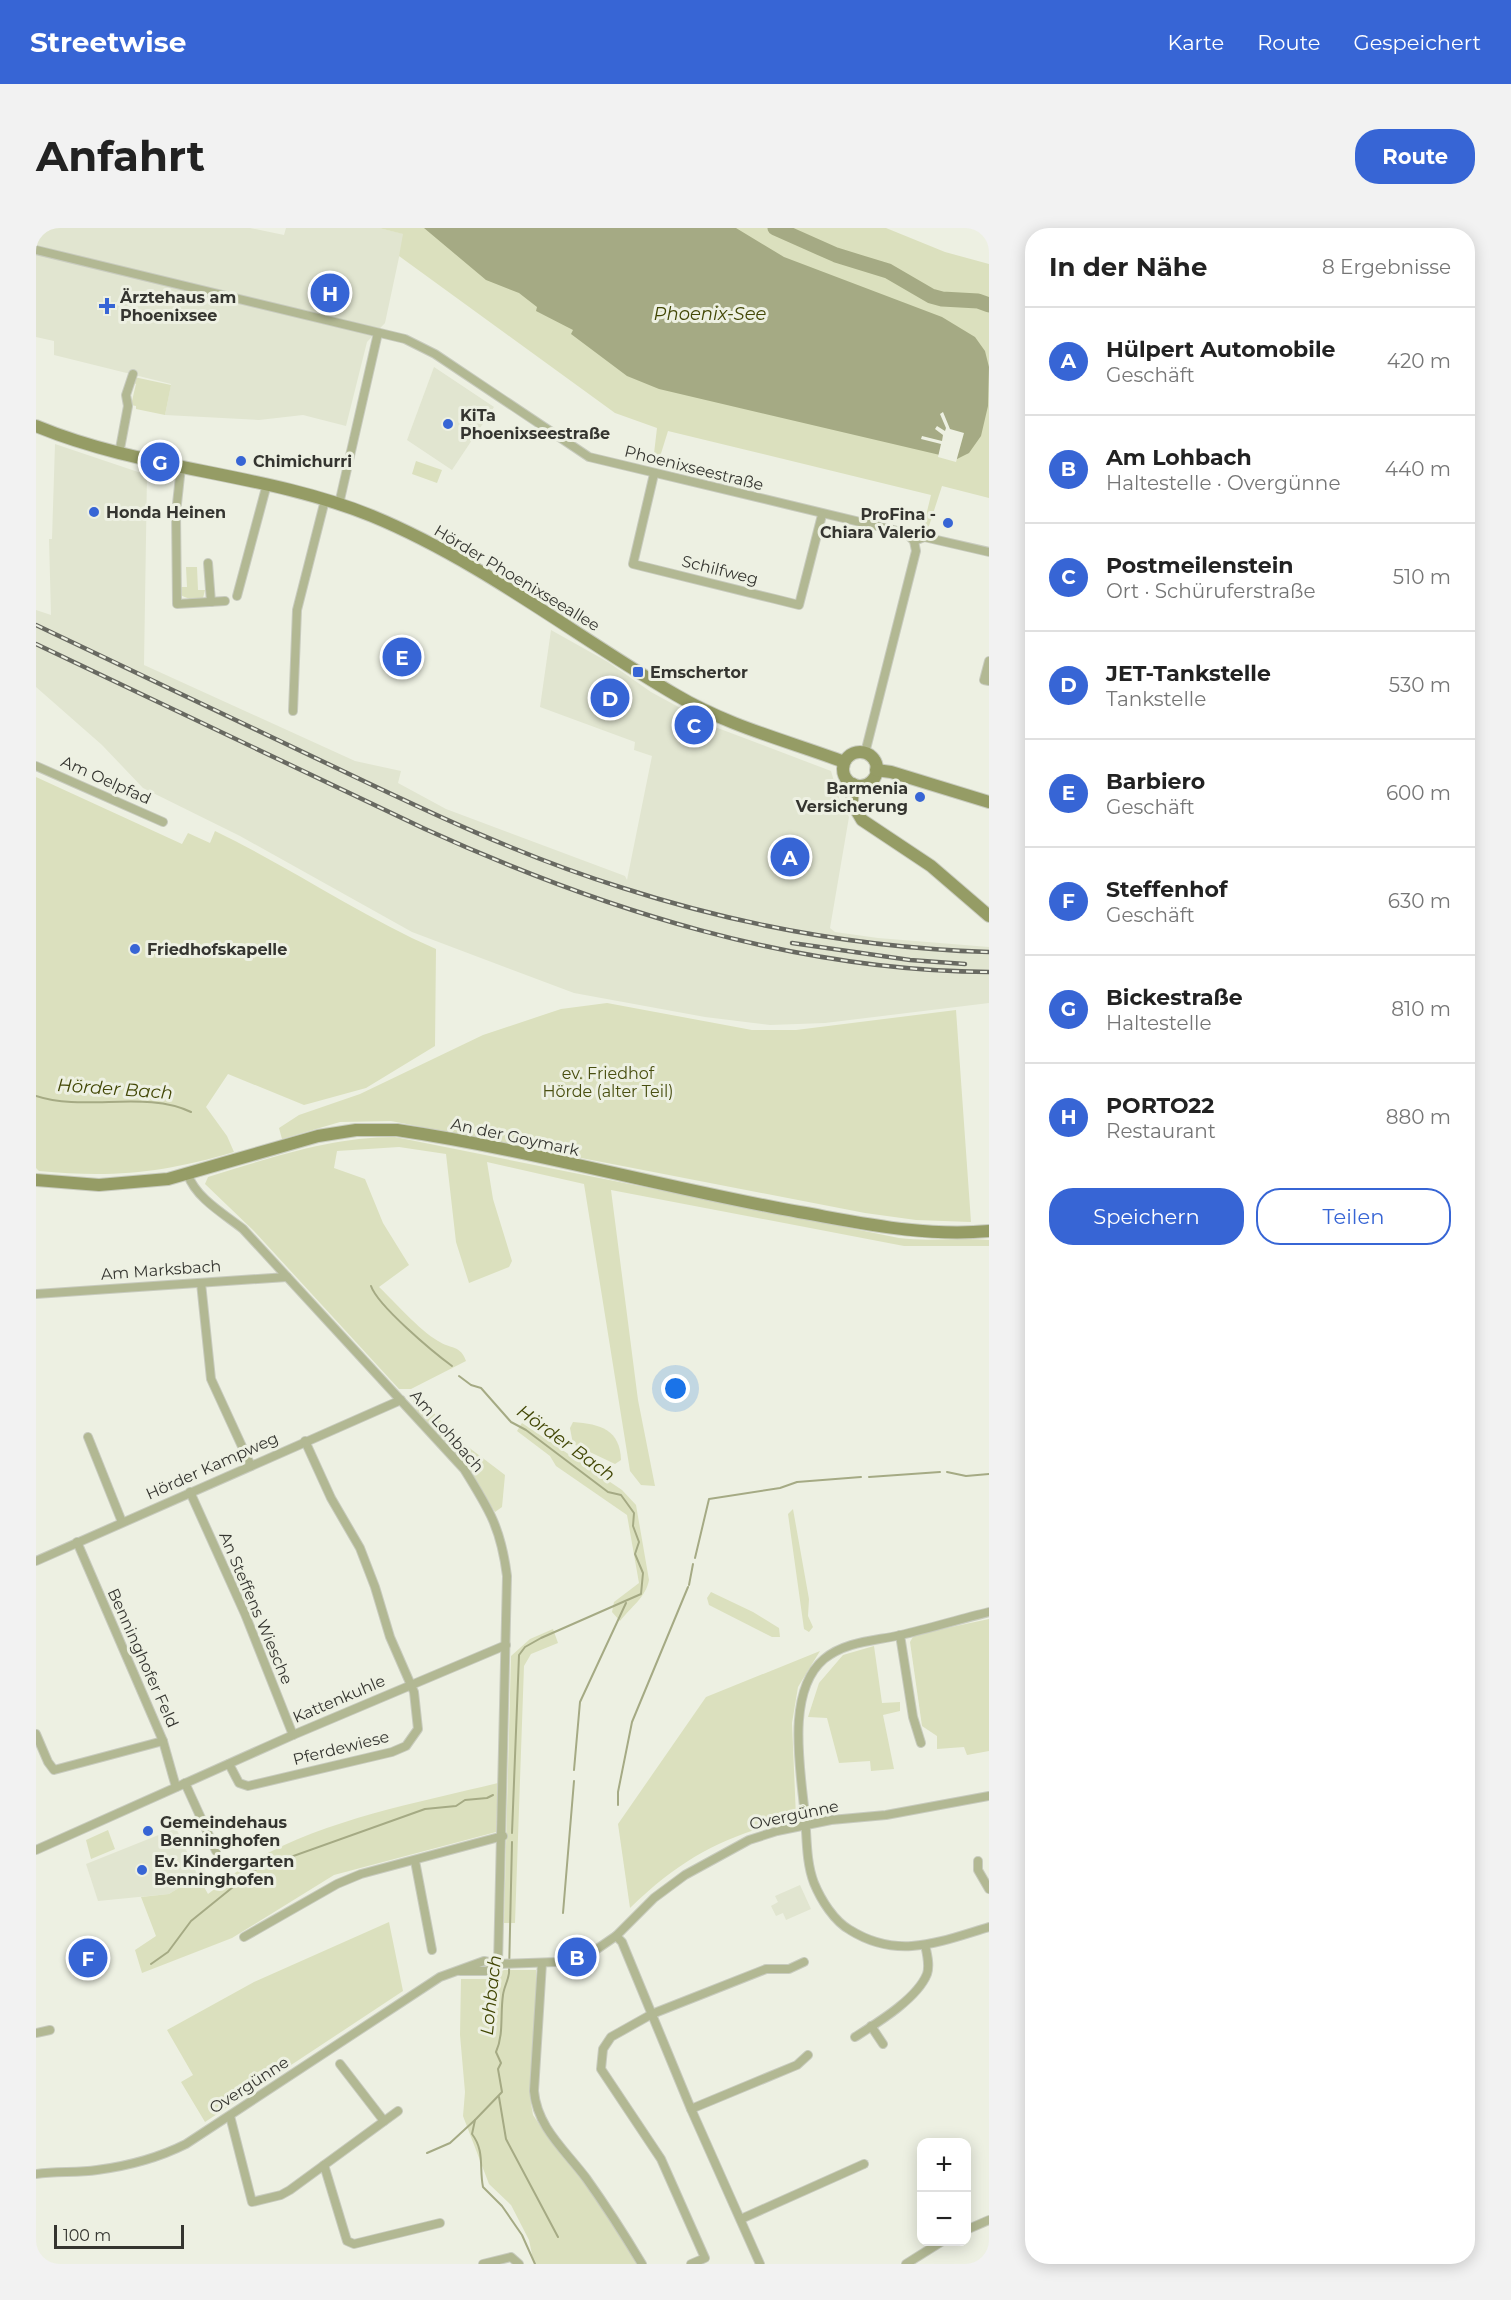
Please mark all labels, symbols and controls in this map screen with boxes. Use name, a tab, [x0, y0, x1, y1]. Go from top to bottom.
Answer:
text: Streetwise	[30, 25, 186, 59]
text: Karte	[1168, 30, 1224, 55]
text: Route	[1257, 30, 1320, 55]
text: Gespeichert	[1353, 30, 1481, 55]
button: Route	[1355, 129, 1475, 184]
text: Anfahrt	[36, 130, 205, 182]
text: In der Nähe	[1049, 251, 1207, 283]
text: 8 Ergebnisse	[1322, 255, 1451, 279]
pin: H	[310, 270, 350, 316]
place label: Ärztehaus am Phoenixsee	[119, 288, 236, 325]
marker: Ärztehaus am Phoenixsee	[98, 297, 116, 315]
water label: Phoenix-See	[654, 303, 767, 325]
text: Hülpert Automobile	[1106, 336, 1335, 363]
text: A	[1061, 349, 1076, 373]
text: 420 m	[1387, 349, 1451, 373]
text: Geschäft	[1106, 363, 1195, 387]
place label: KiTa Phoenixseestraße	[460, 406, 610, 443]
marker: KiTa Phoenixseestraße	[441, 417, 455, 431]
pin: G	[140, 440, 180, 484]
street label: Phoenixseestraße	[623, 442, 765, 494]
text: Am Lohbach	[1106, 444, 1252, 471]
place label: Chimichurri	[253, 452, 352, 471]
marker: Chimichurri	[234, 454, 248, 468]
text: B	[1061, 457, 1076, 481]
text: 440 m	[1385, 457, 1451, 481]
text: Haltestelle · Overgünne	[1106, 471, 1340, 495]
place label: Honda Heinen	[106, 503, 226, 522]
marker: Honda Heinen	[87, 505, 101, 519]
place label: ProFina - Chiara Valerio	[820, 505, 936, 542]
marker: ProFina - Chiara Valerio	[941, 516, 955, 530]
street label: Hörder Phoenixseeallee	[431, 521, 603, 635]
street label: Schilfweg	[680, 551, 760, 589]
text: Postmeilenstein	[1106, 552, 1293, 579]
text: C	[1061, 565, 1076, 589]
text: 510 m	[1393, 565, 1451, 589]
text: Ort · Schüruferstraße	[1106, 579, 1316, 603]
pin: E	[382, 634, 422, 680]
text: JET-Tankstelle	[1106, 660, 1271, 687]
place label: Emschertor	[650, 663, 748, 682]
marker: Emschertor	[631, 665, 645, 679]
text: D	[1060, 673, 1077, 697]
text: 530 m	[1389, 673, 1451, 697]
pin: D	[590, 676, 630, 720]
text: Tankstelle	[1106, 687, 1206, 711]
pin: C	[674, 702, 714, 748]
street label: Am Oelpfad	[58, 752, 154, 808]
text: Barbiero	[1106, 768, 1205, 795]
place label: Barmenia Versicherung	[795, 779, 908, 816]
text: E	[1062, 781, 1075, 805]
text: 600 m	[1386, 781, 1451, 805]
marker: Barmenia Versicherung	[913, 790, 927, 804]
text: Geschäft	[1106, 795, 1195, 819]
pin: A	[770, 834, 810, 880]
text: Steffenhof	[1106, 876, 1227, 903]
text: F	[1062, 889, 1075, 913]
text: 630 m	[1388, 889, 1451, 913]
text: Geschäft	[1106, 903, 1195, 927]
place label: Friedhofskapelle	[147, 940, 287, 959]
marker: Friedhofskapelle	[128, 942, 142, 956]
text: Bickestraße	[1106, 984, 1243, 1011]
text: G	[1061, 997, 1076, 1021]
text: 810 m	[1391, 997, 1451, 1021]
text: Haltestelle	[1106, 1011, 1212, 1035]
park label: ev. Friedhof Hörde (alter Teil)	[542, 1064, 674, 1101]
water label: Hörder Bach	[56, 1074, 174, 1104]
text: PORTO22	[1106, 1092, 1214, 1119]
text: H	[1060, 1105, 1077, 1129]
text: 880 m	[1386, 1105, 1451, 1129]
street label: An der Goymark	[449, 1114, 581, 1160]
text: Restaurant	[1106, 1119, 1216, 1143]
button: Speichern	[1049, 1188, 1244, 1245]
button: Teilen	[1256, 1188, 1451, 1245]
street label: Am Marksbach	[100, 1256, 222, 1284]
your location	[661, 1374, 690, 1403]
street label: Am Lohbach	[406, 1386, 488, 1476]
water label: Hörder Bach	[513, 1400, 619, 1486]
street label: Hörder Kampweg	[143, 1428, 281, 1504]
street label: An Steffens Wiesche	[215, 1529, 297, 1687]
street label: Benninghofer Feld	[104, 1585, 182, 1731]
street label: Kattenkuhle	[290, 1671, 388, 1727]
street label: Pferdewiese	[291, 1727, 391, 1769]
street label: Overgünne	[748, 1796, 840, 1834]
place label: Gemeindehaus Benninghofen	[160, 1813, 287, 1850]
marker: Gemeindehaus Benninghofen	[141, 1824, 155, 1838]
place label: Ev. Kindergarten Benninghofen	[154, 1852, 294, 1889]
marker: Ev. Kindergarten Benninghofen	[135, 1863, 149, 1877]
pin: B	[558, 1934, 596, 1980]
pin: F	[68, 1936, 108, 1980]
water label: Lohbach	[476, 1954, 506, 2036]
street label: Overgünne	[206, 2052, 292, 2118]
map controls	[917, 2138, 971, 2246]
button: +	[917, 2138, 971, 2192]
button: −	[917, 2192, 971, 2246]
scale bar	[54, 2222, 184, 2250]
text: 100 m	[63, 2226, 111, 2245]

